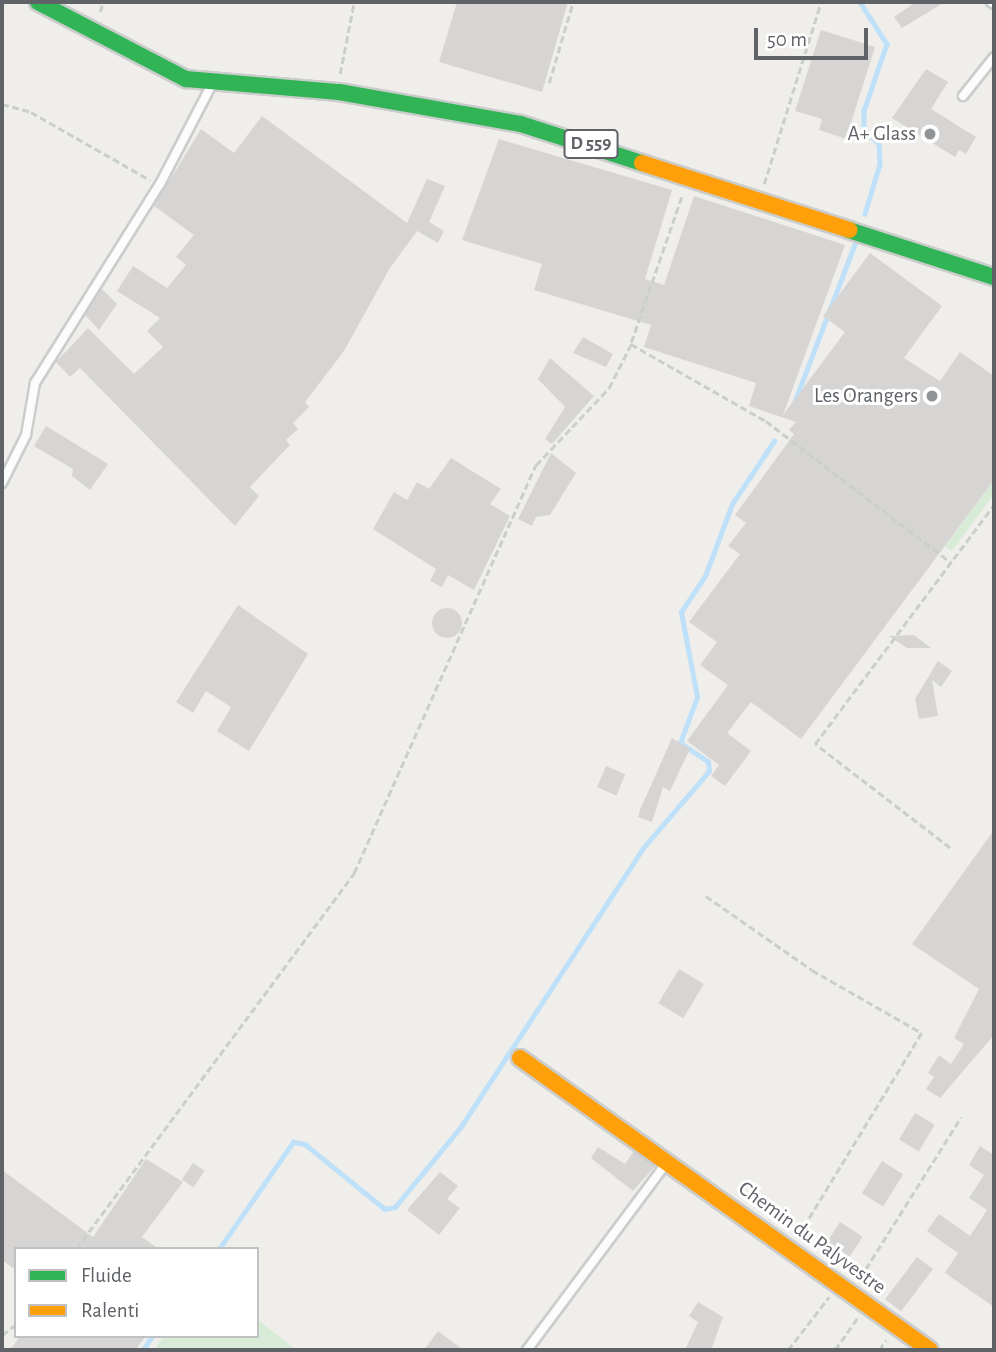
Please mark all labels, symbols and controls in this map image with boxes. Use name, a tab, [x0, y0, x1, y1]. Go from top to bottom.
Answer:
scale bar	[758, 14, 872, 58]
text: 50 m	[767, 29, 807, 50]
place label: A+ Glass	[847, 121, 916, 147]
marker: A+ Glass	[922, 126, 938, 142]
road number: D 559	[563, 128, 619, 160]
place label: Les Orangers	[814, 383, 918, 409]
marker: Les Orangers	[924, 388, 940, 404]
street label: Chemin du Palyvestre	[733, 1176, 891, 1300]
legend	[14, 1247, 259, 1338]
text: Fluide	[81, 1265, 132, 1286]
text: Ralenti	[81, 1300, 139, 1321]

